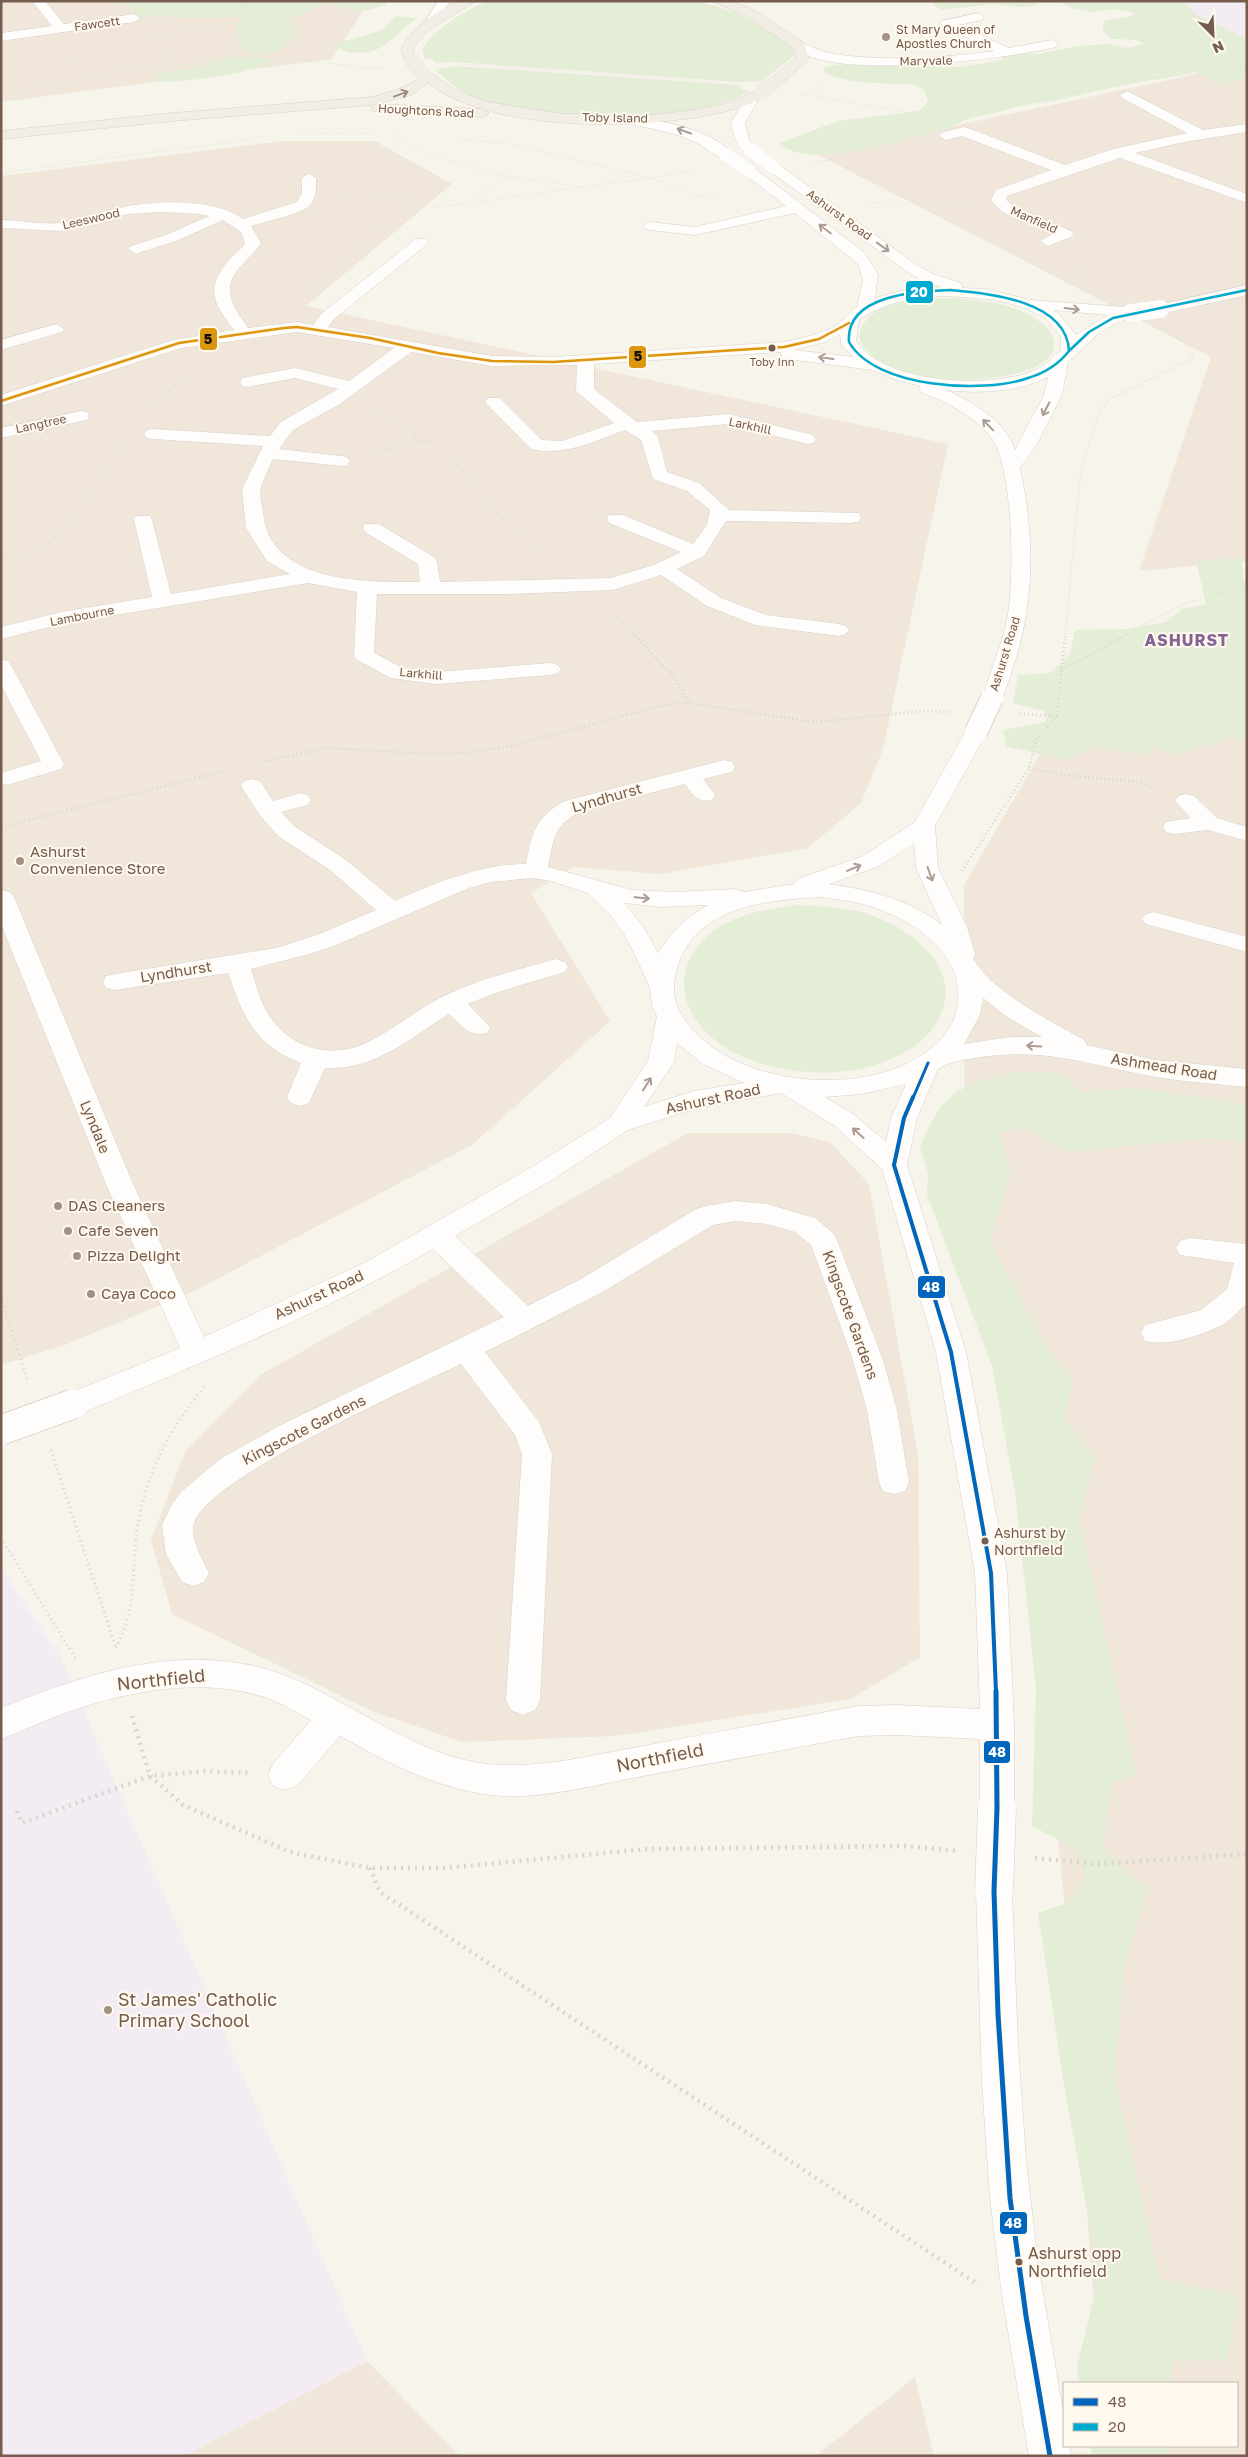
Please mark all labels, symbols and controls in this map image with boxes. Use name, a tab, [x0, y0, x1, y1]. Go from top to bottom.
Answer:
north arrow	[1188, 10, 1238, 60]
street label: Fawcett	[73, 13, 121, 34]
place label: St Mary Queen of Apostles Church	[896, 22, 996, 51]
marker: St Mary Queen of Apostles Church	[880, 31, 892, 43]
text: N	[1210, 37, 1227, 57]
street label: Maryvale	[899, 53, 953, 68]
one-way arrow	[393, 89, 408, 98]
street label: Houghtons Road	[378, 100, 475, 121]
street label: Toby Island	[582, 109, 648, 126]
one-way arrow	[677, 126, 692, 135]
street label: Ashurst Road	[804, 186, 875, 243]
street label: Manfield	[1008, 202, 1060, 237]
street label: Leeswood	[61, 205, 121, 232]
one-way arrow	[818, 224, 832, 234]
one-way arrow	[876, 242, 890, 252]
line badge: 20	[905, 280, 934, 304]
text: 20	[910, 283, 928, 300]
one-way arrow	[1064, 304, 1080, 314]
line badge: 5	[199, 327, 218, 351]
text: 5	[204, 330, 213, 347]
marker: Toby Inn	[767, 343, 777, 353]
line badge: 5	[628, 345, 647, 369]
text: 5	[634, 347, 643, 364]
one-way arrow	[818, 353, 834, 363]
place label: Toby Inn	[750, 355, 794, 368]
one-way arrow	[1041, 401, 1051, 416]
street label: Langtree	[14, 411, 68, 436]
street label: Larkhill	[727, 414, 773, 437]
one-way arrow	[982, 419, 994, 431]
street label: Lambourne	[48, 602, 115, 629]
street label: Ashurst Road	[986, 615, 1023, 693]
district label: ASHURST	[1145, 630, 1229, 650]
street label: Larkhill	[399, 664, 444, 683]
street label: Lyndhurst	[569, 778, 644, 816]
place label: Ashurst Convenience Store	[30, 842, 166, 877]
marker: Ashurst Convenience Store	[14, 855, 26, 867]
one-way arrow	[846, 862, 861, 872]
one-way arrow	[926, 866, 935, 881]
one-way arrow	[634, 893, 650, 903]
street label: Lyndhurst	[139, 956, 213, 986]
one-way arrow	[1026, 1041, 1042, 1050]
street label: Ashmead Road	[1110, 1049, 1219, 1083]
one-way arrow	[642, 1077, 652, 1091]
street label: Ashurst Road	[664, 1079, 762, 1117]
street label: Lyndale	[77, 1097, 115, 1156]
one-way arrow	[851, 1127, 864, 1138]
place label: DAS Cleaners	[68, 1196, 165, 1214]
marker: DAS Cleaners	[52, 1200, 64, 1212]
place label: Cafe Seven	[78, 1221, 158, 1239]
marker: Cafe Seven	[62, 1225, 74, 1237]
place label: Pizza Delight	[87, 1246, 181, 1264]
street label: Kingscote Gardens	[819, 1248, 883, 1382]
marker: Pizza Delight	[71, 1250, 83, 1262]
street label: Ashurst Road	[271, 1266, 366, 1323]
line badge: 48	[917, 1275, 946, 1299]
text: 48	[922, 1278, 940, 1295]
place label: Caya Coco	[101, 1284, 176, 1302]
marker: Caya Coco	[85, 1288, 97, 1300]
street label: Kingscote Gardens	[239, 1390, 368, 1468]
place label: Ashurst by Northfield	[994, 1524, 1066, 1558]
marker: Ashurst by Northfield	[980, 1536, 990, 1546]
street label: Northfield	[116, 1663, 206, 1695]
street label: Northfield	[614, 1738, 705, 1776]
line badge: 48	[983, 1740, 1011, 1764]
text: 48	[988, 1743, 1006, 1760]
place label: St James' Catholic Primary School	[118, 1988, 277, 2031]
marker: St James' Catholic Primary School	[102, 2004, 114, 2016]
line badge: 48	[999, 2211, 1028, 2235]
text: 48	[1004, 2214, 1022, 2231]
place label: Ashurst opp Northfield	[1028, 2243, 1121, 2281]
marker: Ashurst opp Northfield	[1014, 2257, 1024, 2267]
legend	[1063, 2382, 1238, 2447]
text: 48	[1108, 2392, 1126, 2410]
text: 20	[1108, 2417, 1126, 2435]

